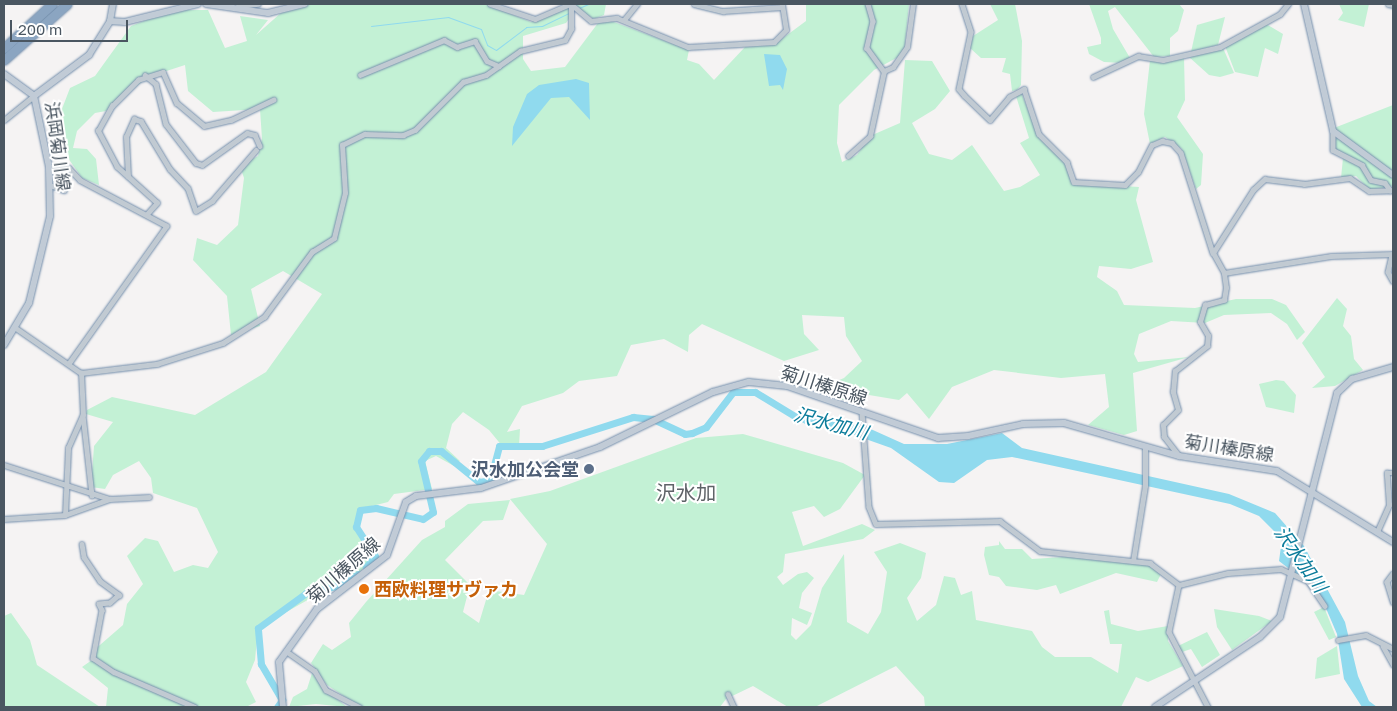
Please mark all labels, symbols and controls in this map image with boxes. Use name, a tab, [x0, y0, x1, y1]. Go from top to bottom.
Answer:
scale bar	[12, 10, 130, 42]
text: 200 m	[18, 20, 62, 38]
street label: 浜岡菊川線	[41, 100, 75, 192]
street label: 菊川榛原線	[778, 361, 870, 409]
water label: 沢水加川	[791, 402, 871, 444]
street label: 菊川榛原線	[1183, 430, 1275, 466]
place label: 沢水加公会堂	[471, 458, 579, 480]
marker: 沢水加公会堂	[583, 463, 595, 475]
district label: 沢水加	[656, 480, 716, 504]
water label: 沢水加川	[1270, 521, 1332, 597]
street label: 菊川榛原線	[302, 532, 384, 608]
place label: 西欧料理サヴァカ	[374, 578, 518, 600]
marker: 西欧料理サヴァカ	[358, 583, 370, 595]

